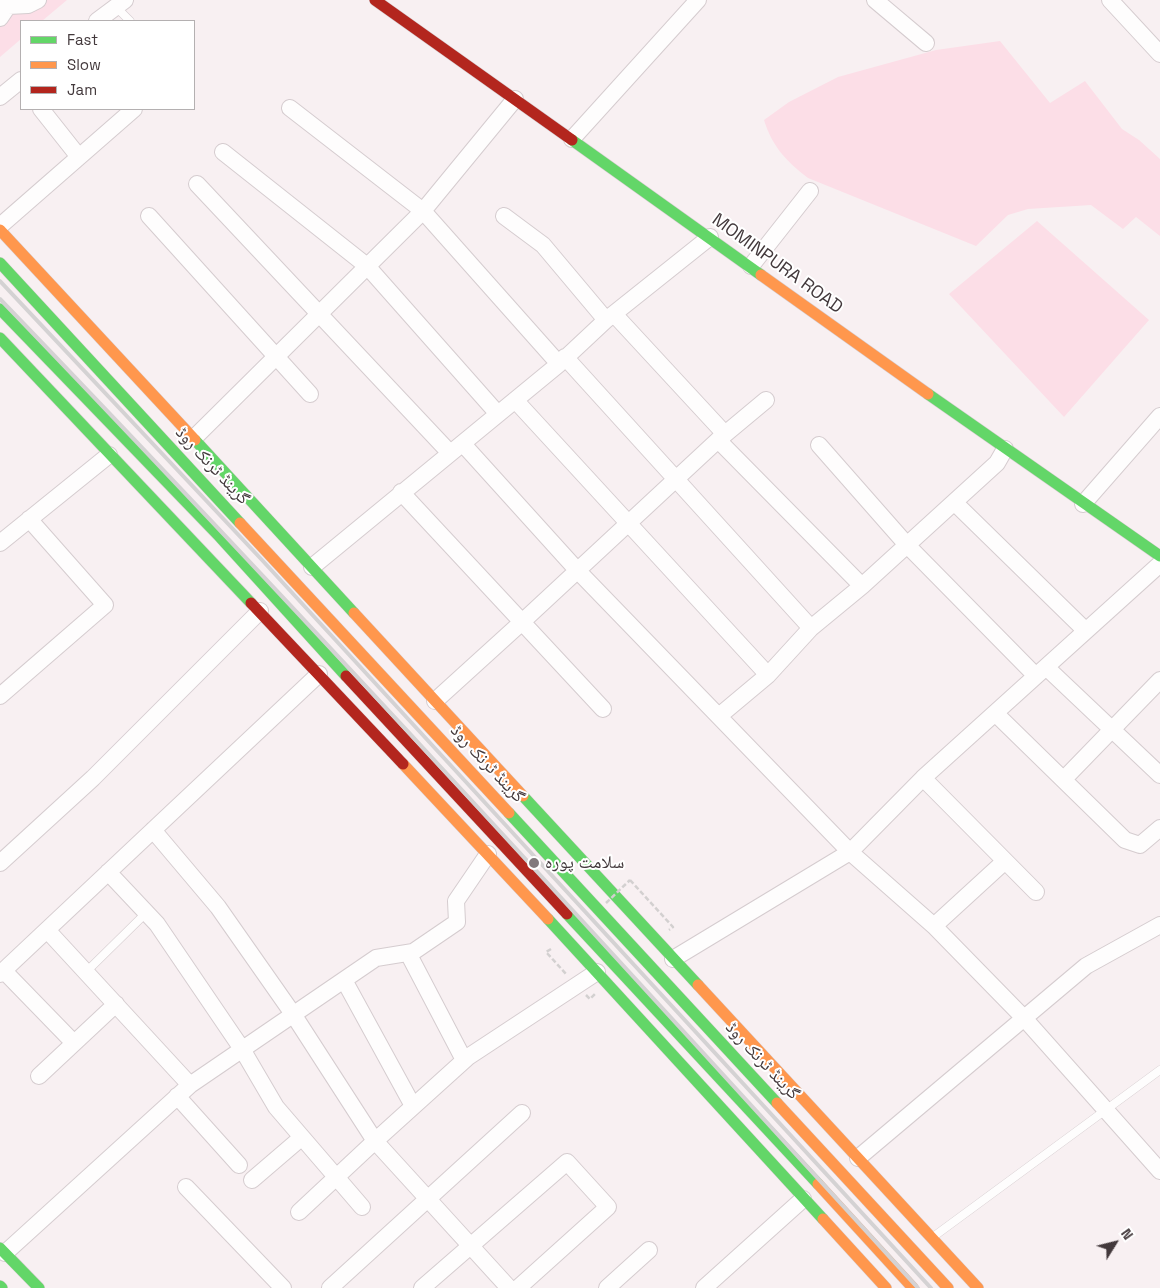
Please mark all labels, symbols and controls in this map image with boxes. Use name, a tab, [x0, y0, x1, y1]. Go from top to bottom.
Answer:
legend	[20, 20, 195, 110]
text: Fast	[67, 30, 98, 49]
text: Slow	[67, 55, 101, 74]
text: Jam	[67, 80, 97, 99]
street label: MOMINPURA ROAD	[707, 209, 847, 319]
street label: گرینڈ ٹرنک روڈ	[170, 422, 254, 510]
street label: گرینڈ ٹرنک روڈ	[445, 720, 529, 808]
place label: سلامت پورہ	[545, 852, 624, 874]
marker: سلامت پورہ	[527, 856, 541, 870]
street label: گرینڈ ٹرنک روڈ	[720, 1017, 804, 1105]
north arrow	[1090, 1218, 1140, 1268]
text: N	[1117, 1225, 1137, 1243]

